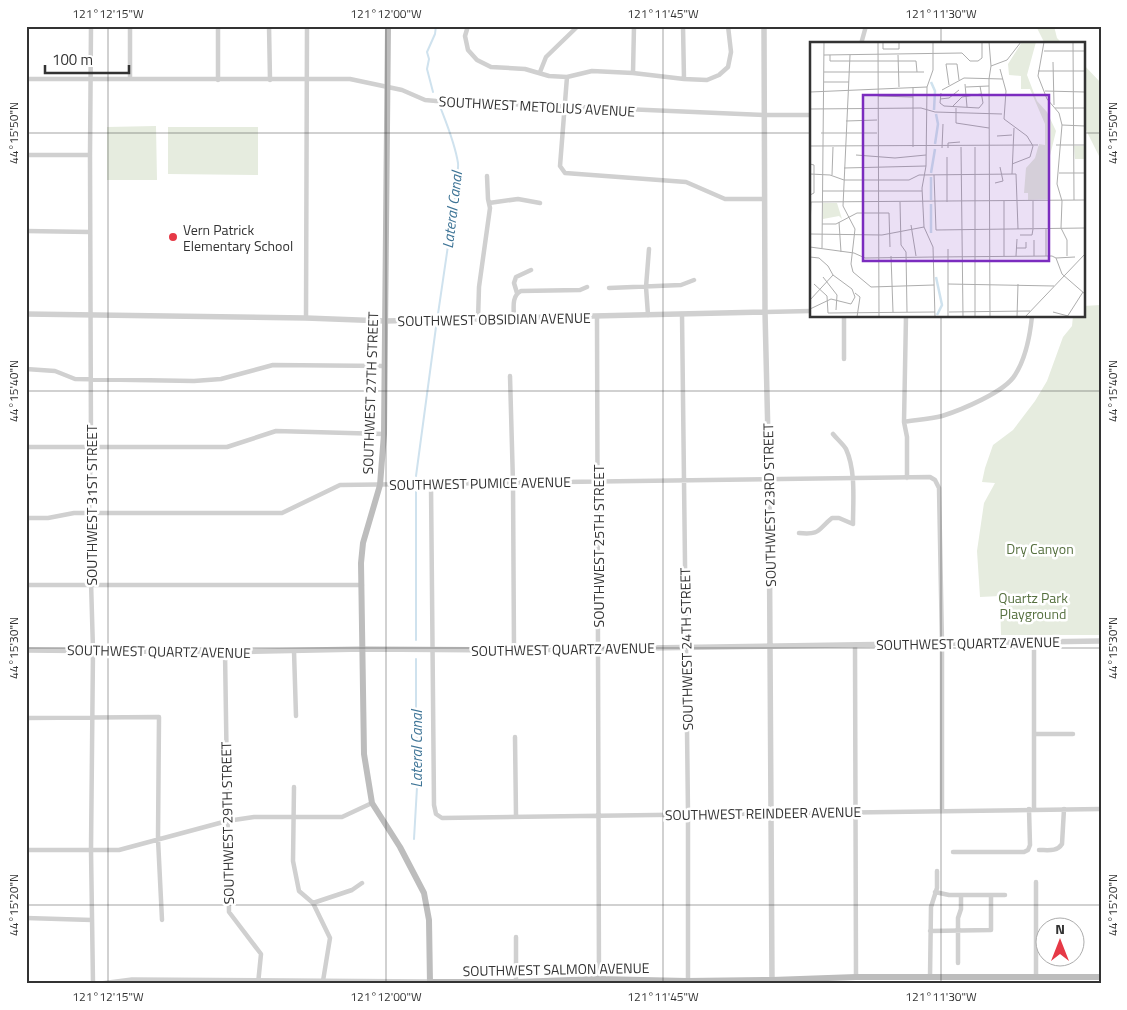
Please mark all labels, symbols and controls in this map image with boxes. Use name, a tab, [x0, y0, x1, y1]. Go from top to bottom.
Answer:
text: 121°12'15"W	[72, 4, 144, 23]
text: 121°12'00"W	[350, 4, 422, 23]
text: 121°11'45"W	[627, 4, 699, 23]
text: 121°11'30"W	[905, 4, 977, 23]
scale bar	[45, 42, 129, 74]
inset map	[810, 42, 1084, 318]
text: 100 m	[52, 48, 93, 71]
street label: SOUTHWEST METOLIUS AVENUE	[438, 90, 636, 122]
text: 44°15'50"N	[4, 102, 23, 164]
text: 44°15'50"N	[1103, 102, 1122, 164]
water label: Lateral Canal	[436, 169, 468, 250]
place label: Vern Patrick Elementary School	[183, 219, 293, 256]
marker: Vern Patrick Elementary School	[167, 231, 179, 243]
street label: SOUTHWEST OBSIDIAN AVENUE	[397, 307, 591, 331]
street label: SOUTHWEST 27TH STREET	[357, 311, 383, 475]
text: 44°15'40"N	[4, 360, 23, 422]
text: 44°15'40"N	[1103, 360, 1122, 422]
street label: SOUTHWEST 23RD STREET	[757, 422, 781, 587]
street label: SOUTHWEST 31ST STREET	[81, 424, 102, 585]
street label: SOUTHWEST 25TH STREET	[588, 464, 609, 627]
street label: SOUTHWEST PUMICE AVENUE	[389, 471, 571, 495]
park label: Dry Canyon	[1006, 538, 1074, 559]
street label: SOUTHWEST 24TH STREET	[674, 567, 698, 731]
park label: Quartz Park Playground	[998, 587, 1068, 624]
text: 44°15'30"N	[4, 617, 23, 679]
text: 44°15'30"N	[1103, 617, 1122, 679]
street label: SOUTHWEST QUARTZ AVENUE	[876, 631, 1060, 655]
street label: SOUTHWEST QUARTZ AVENUE	[471, 637, 655, 661]
street label: SOUTHWEST QUARTZ AVENUE	[67, 639, 251, 663]
water label: Lateral Canal	[405, 709, 428, 788]
street label: SOUTHWEST 29TH STREET	[215, 741, 239, 905]
street label: SOUTHWEST REINDEER AVENUE	[665, 801, 862, 825]
text: 44°15'20"N	[4, 874, 23, 936]
text: 44°15'20"N	[1103, 874, 1122, 936]
north arrow	[1034, 918, 1084, 968]
text: N	[1055, 918, 1065, 939]
street label: SOUTHWEST SALMON AVENUE	[462, 957, 650, 981]
text: 121°12'15"W	[72, 987, 144, 1006]
text: 121°12'00"W	[350, 987, 422, 1006]
text: 121°11'45"W	[627, 987, 699, 1006]
text: 121°11'30"W	[905, 987, 977, 1006]

